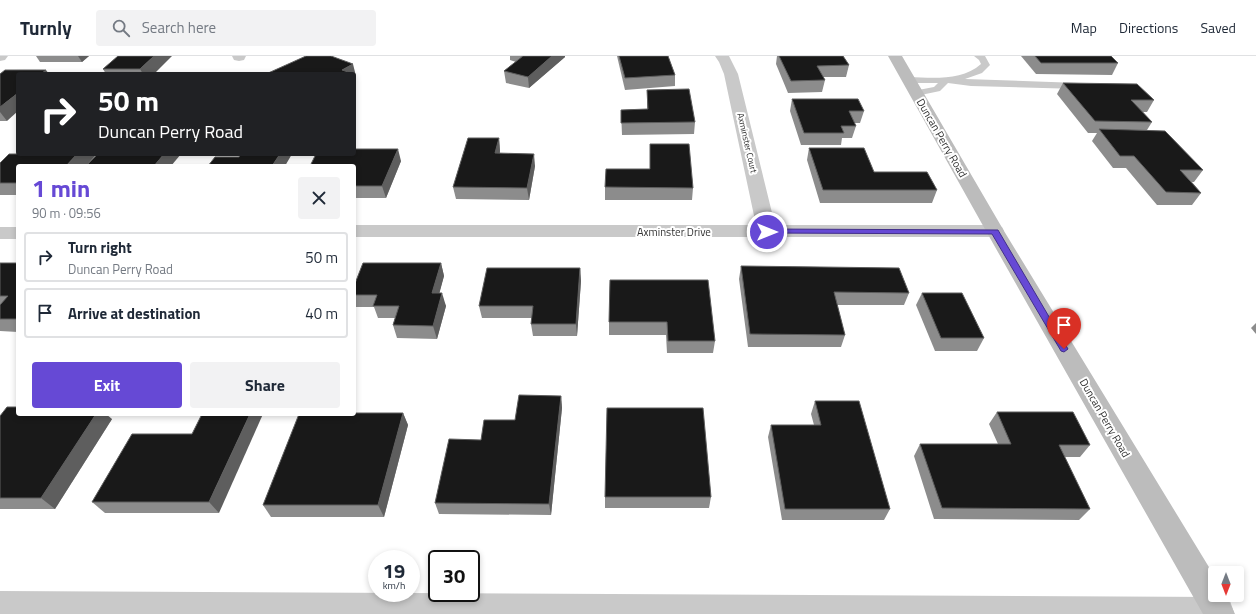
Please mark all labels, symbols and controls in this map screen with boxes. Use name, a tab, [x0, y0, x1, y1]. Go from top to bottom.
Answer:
search box	[96, 10, 376, 46]
text: Turnly	[20, 13, 72, 42]
text: Search here	[142, 16, 216, 39]
icon: search	[110, 17, 132, 39]
text: Map	[1071, 17, 1097, 38]
text: Directions	[1119, 17, 1178, 38]
text: Saved	[1200, 17, 1236, 38]
text: 50 m	[98, 79, 159, 122]
icon: right	[32, 88, 84, 140]
street label: Duncan Perry Road	[913, 96, 971, 181]
street label: Axminster Court	[734, 112, 761, 175]
text: Duncan Perry Road	[98, 118, 243, 145]
text: 1 min	[32, 170, 90, 206]
button: close	[298, 177, 340, 219]
text: 90 m · 09:56	[32, 203, 101, 223]
position arrow	[746, 211, 788, 253]
street label: Axminster Drive	[637, 224, 711, 240]
text: Turn right	[68, 236, 132, 259]
icon: right	[34, 246, 56, 268]
text: 50 m	[305, 246, 338, 269]
text: Duncan Perry Road	[68, 259, 173, 279]
icon: arrive	[34, 302, 56, 324]
text: Arrive at destination	[68, 302, 201, 325]
text: 40 m	[305, 302, 338, 325]
pin	[1047, 308, 1081, 349]
icon: arrive	[1053, 314, 1075, 336]
button: Exit	[32, 362, 182, 408]
button: Share	[190, 362, 340, 408]
street label: Duncan Perry Road	[1076, 376, 1134, 461]
speed limit sign: 30	[428, 550, 480, 602]
text: 19	[383, 555, 405, 586]
north arrow	[1208, 566, 1244, 602]
map controls	[1208, 566, 1244, 602]
text: km/h	[383, 578, 405, 593]

